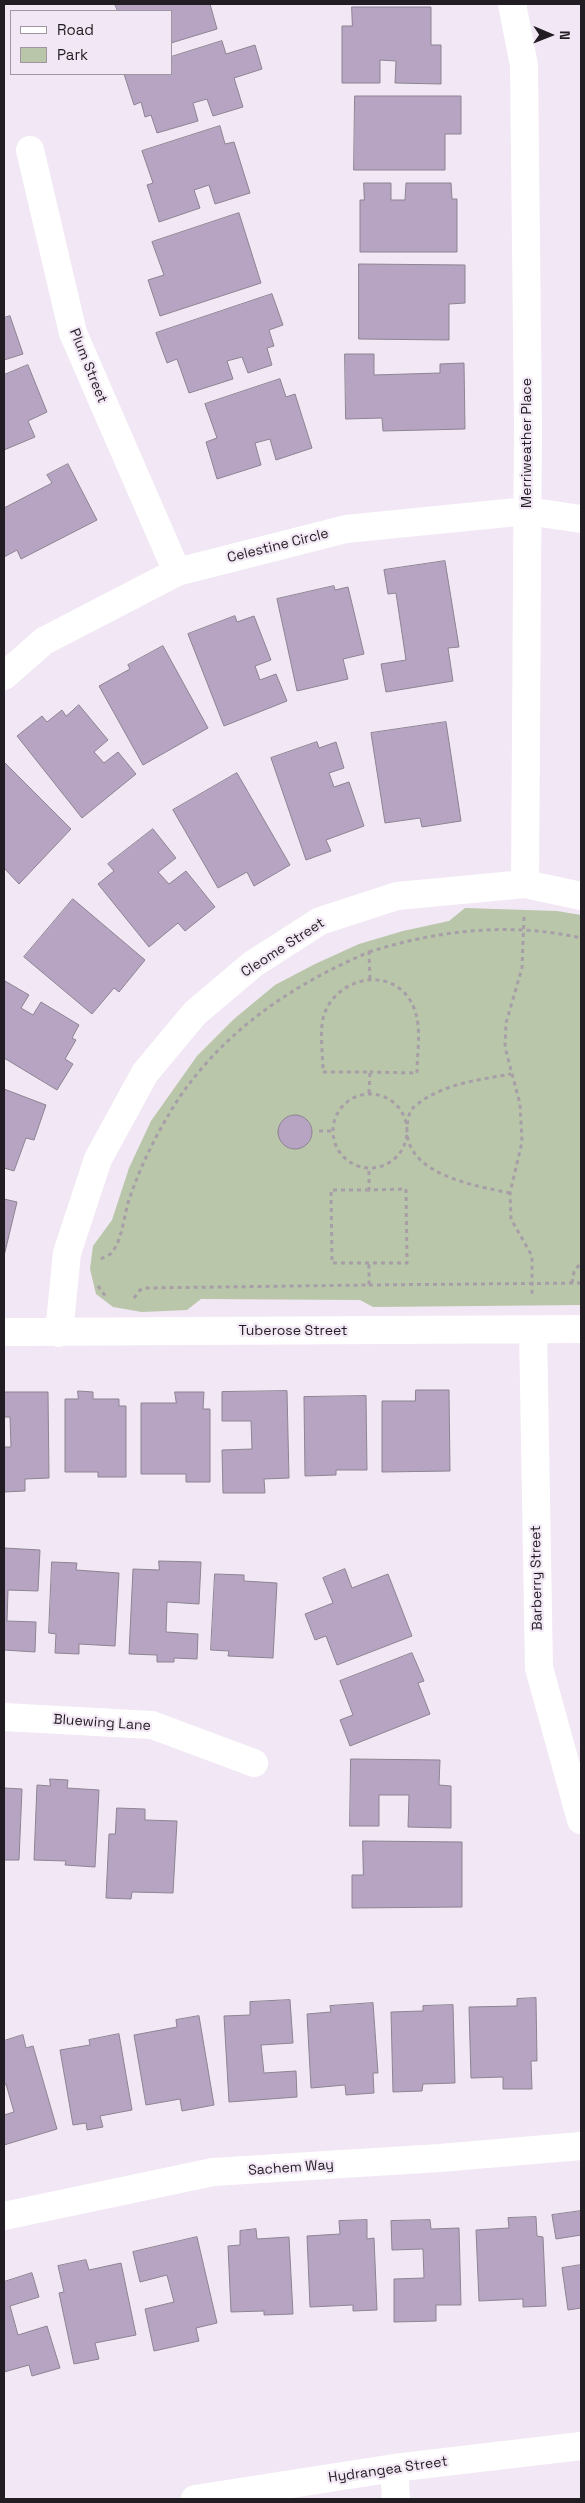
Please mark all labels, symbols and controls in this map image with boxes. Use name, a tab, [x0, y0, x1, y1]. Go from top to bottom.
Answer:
legend	[10, 10, 172, 75]
north arrow	[525, 10, 575, 60]
text: Road	[57, 20, 94, 39]
text: N	[556, 30, 574, 40]
text: Park	[57, 45, 88, 64]
street label: Plum Street	[65, 326, 111, 406]
street label: Merriweather Place	[519, 378, 535, 508]
street label: Celestine Circle	[225, 525, 331, 567]
street label: Cleome Street	[238, 915, 328, 981]
street label: Tuberose Street	[239, 1323, 347, 1339]
street label: Barberry Street	[528, 1525, 546, 1631]
street label: Bluewing Lane	[53, 1711, 151, 1735]
street label: Sachem Way	[248, 2157, 334, 2179]
street label: Hydrangea Street	[327, 2453, 449, 2487]

